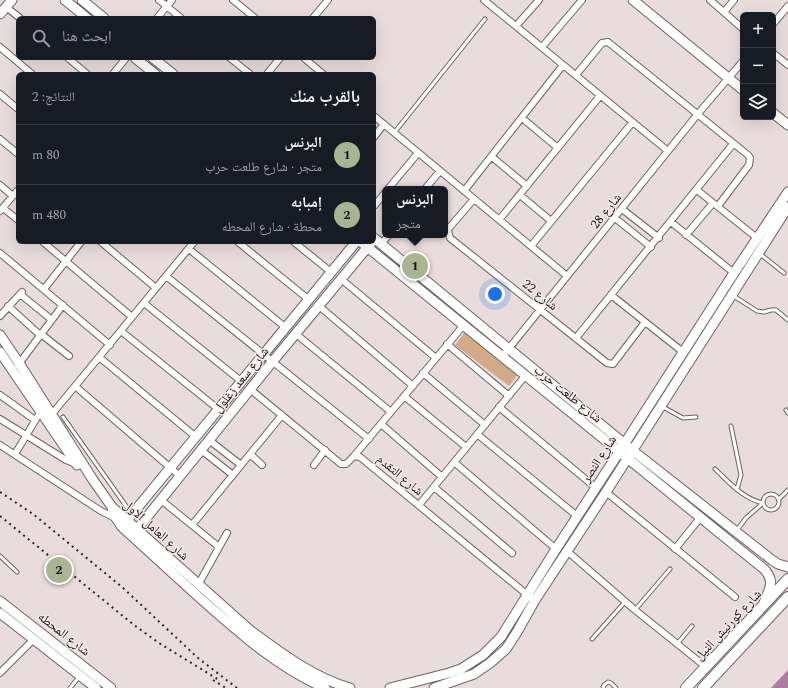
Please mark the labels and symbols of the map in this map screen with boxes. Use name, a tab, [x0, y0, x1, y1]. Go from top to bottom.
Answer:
street label: شارع 28	[585, 189, 627, 233]
pin: 1	[402, 251, 428, 281]
street label: شارع 22	[518, 274, 562, 316]
your location	[485, 284, 505, 304]
street label: شارع سعد زغلول	[208, 343, 274, 417]
street label: شارع طلعت حرب	[530, 360, 606, 428]
street label: شارع النصر	[576, 431, 622, 488]
street label: شارع التقدم	[372, 449, 428, 501]
street label: شارع العامل الاول	[118, 495, 194, 565]
pin: 2	[46, 555, 72, 585]
street label: شارع كورنيش النيل	[690, 585, 766, 665]
street label: شارع المحطه	[33, 607, 95, 661]

